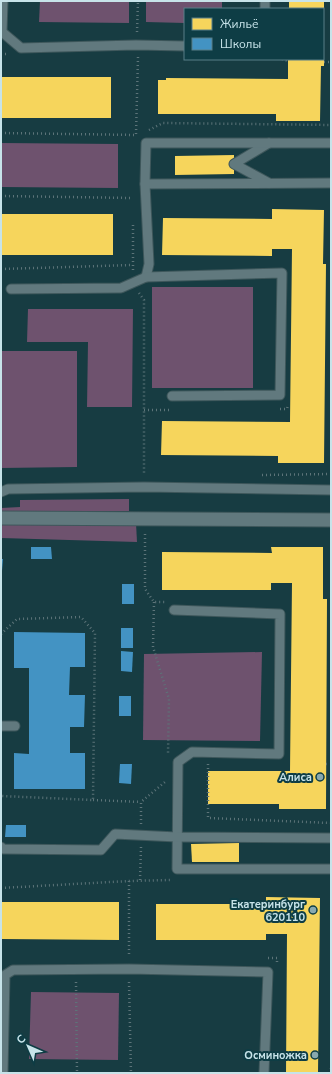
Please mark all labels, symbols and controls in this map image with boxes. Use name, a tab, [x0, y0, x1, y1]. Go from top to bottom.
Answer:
legend	[184, 8, 324, 60]
text: Жильё	[220, 16, 258, 32]
text: Школы	[220, 36, 261, 52]
place label: Алиса	[279, 770, 312, 785]
marker: Алиса	[315, 772, 325, 782]
place label: Екатеринбург 620110	[231, 897, 305, 925]
marker: Екатеринбург 620110	[308, 905, 318, 915]
north arrow	[8, 1026, 48, 1066]
text: С	[13, 1031, 30, 1047]
place label: Осминожка	[244, 1048, 307, 1063]
marker: Осминожка	[310, 1050, 320, 1060]

